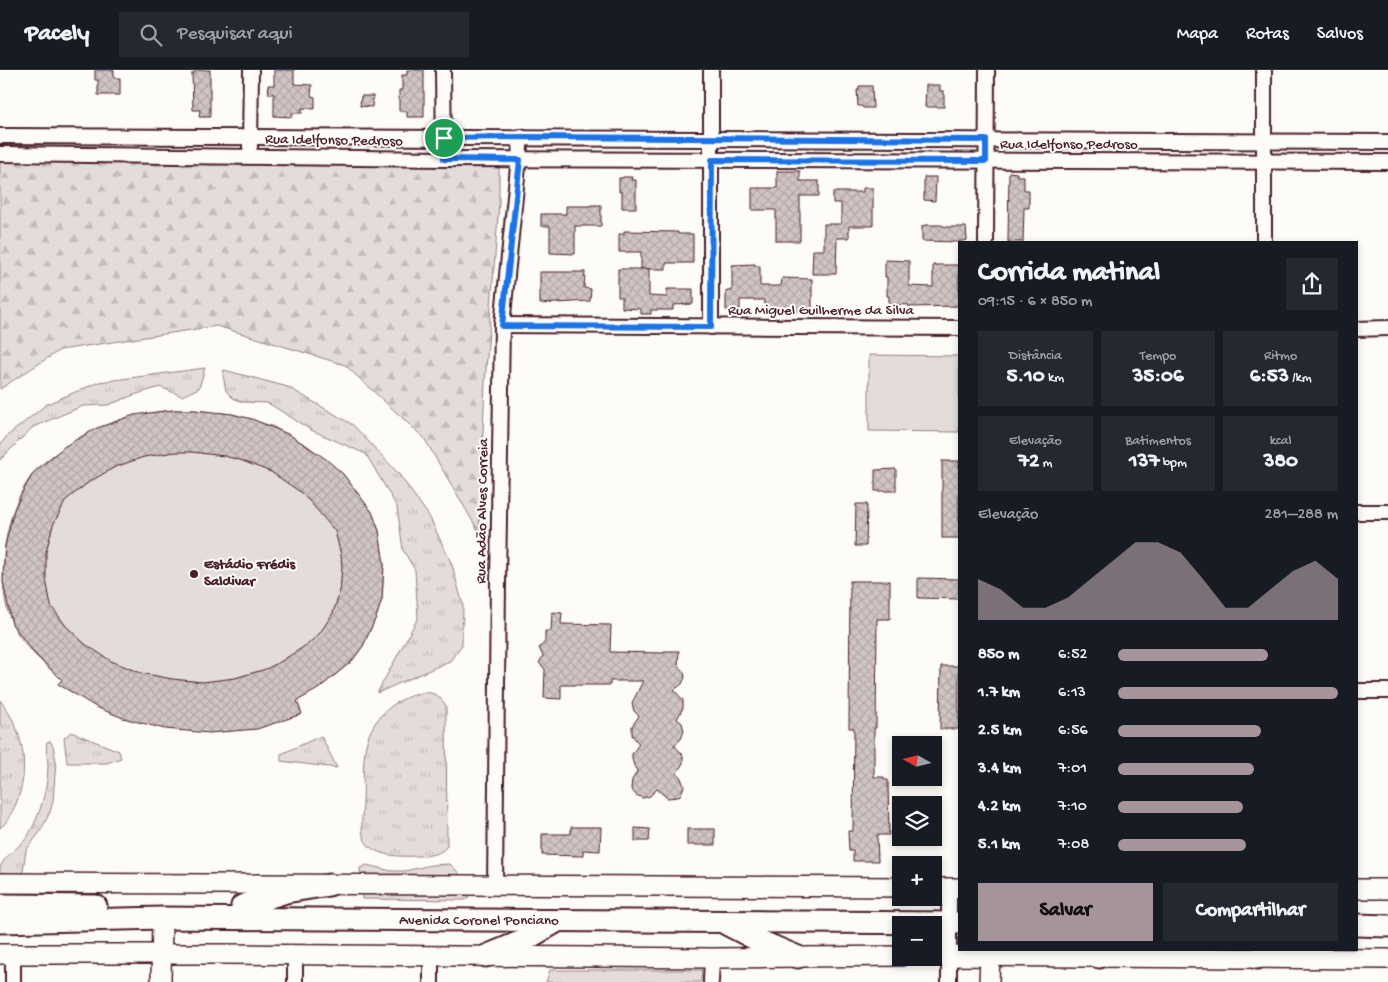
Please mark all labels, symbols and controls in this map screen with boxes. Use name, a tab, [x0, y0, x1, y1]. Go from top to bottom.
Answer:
search box	[119, 12, 469, 57]
text: Pacely	[25, 20, 89, 49]
icon: search	[137, 21, 165, 49]
text: Pesquisar aqui	[177, 23, 293, 46]
text: Mapa	[1177, 24, 1218, 45]
text: Rotas	[1246, 24, 1289, 45]
text: Salvos	[1317, 24, 1363, 45]
pin	[423, 117, 465, 159]
icon: arrive	[430, 124, 458, 152]
street label: Rua Idelfonso Pedroso	[265, 131, 403, 151]
street label: Rua Idelfonso Pedroso	[1000, 136, 1138, 154]
text: Corrida matinal	[978, 257, 1160, 290]
button: share	[1286, 258, 1338, 310]
text: 09:15 · 6 × 850 m	[978, 293, 1092, 312]
street label: Rua Miguel Guilherme da Silva	[728, 302, 915, 320]
text: Distância	[1009, 348, 1062, 365]
text: Tempo	[1140, 348, 1176, 365]
text: Ritmo	[1264, 348, 1297, 365]
text: 5.10	[1007, 365, 1045, 390]
text: 35:06	[1132, 365, 1184, 390]
text: 6:53	[1250, 365, 1289, 390]
text: km	[1045, 370, 1064, 387]
text: /km	[1289, 370, 1312, 387]
text: Elevação	[1009, 433, 1062, 450]
text: Batimentos	[1125, 433, 1191, 450]
text: kcal	[1270, 433, 1292, 450]
street label: Rua Adão Alves Correia	[473, 437, 493, 584]
text: 72	[1018, 450, 1039, 475]
text: 137	[1129, 450, 1159, 475]
text: 380	[1263, 450, 1298, 475]
text: m	[1039, 455, 1053, 472]
text: bpm	[1159, 455, 1187, 472]
text: Elevação	[978, 506, 1038, 525]
text: 281–288 m	[1265, 506, 1338, 525]
place label: Estádio Frédis Saldivar	[204, 556, 296, 591]
marker: Estádio Frédis Saldivar	[188, 568, 200, 580]
text: 850 m	[978, 646, 1019, 665]
text: 6:52	[1058, 646, 1087, 665]
text: 1.7 km	[978, 684, 1020, 703]
text: 6:13	[1058, 684, 1086, 703]
text: 2.5 km	[978, 722, 1022, 741]
text: 6:56	[1058, 722, 1088, 741]
north arrow	[892, 736, 942, 786]
map controls	[892, 736, 942, 966]
text: 3.4 km	[978, 760, 1021, 779]
text: 7:01	[1058, 760, 1087, 779]
button: layers	[892, 796, 942, 846]
text: 4.2 km	[978, 798, 1021, 817]
text: 7:10	[1058, 798, 1087, 817]
text: 5.1 km	[978, 836, 1020, 855]
text: 7:08	[1058, 836, 1089, 855]
button: +	[892, 856, 942, 906]
button: Salvar	[978, 883, 1153, 941]
button: Compartilhar	[1163, 883, 1338, 941]
street label: Avenida Coronel Ponciano	[399, 912, 559, 930]
button: −	[892, 916, 942, 966]

